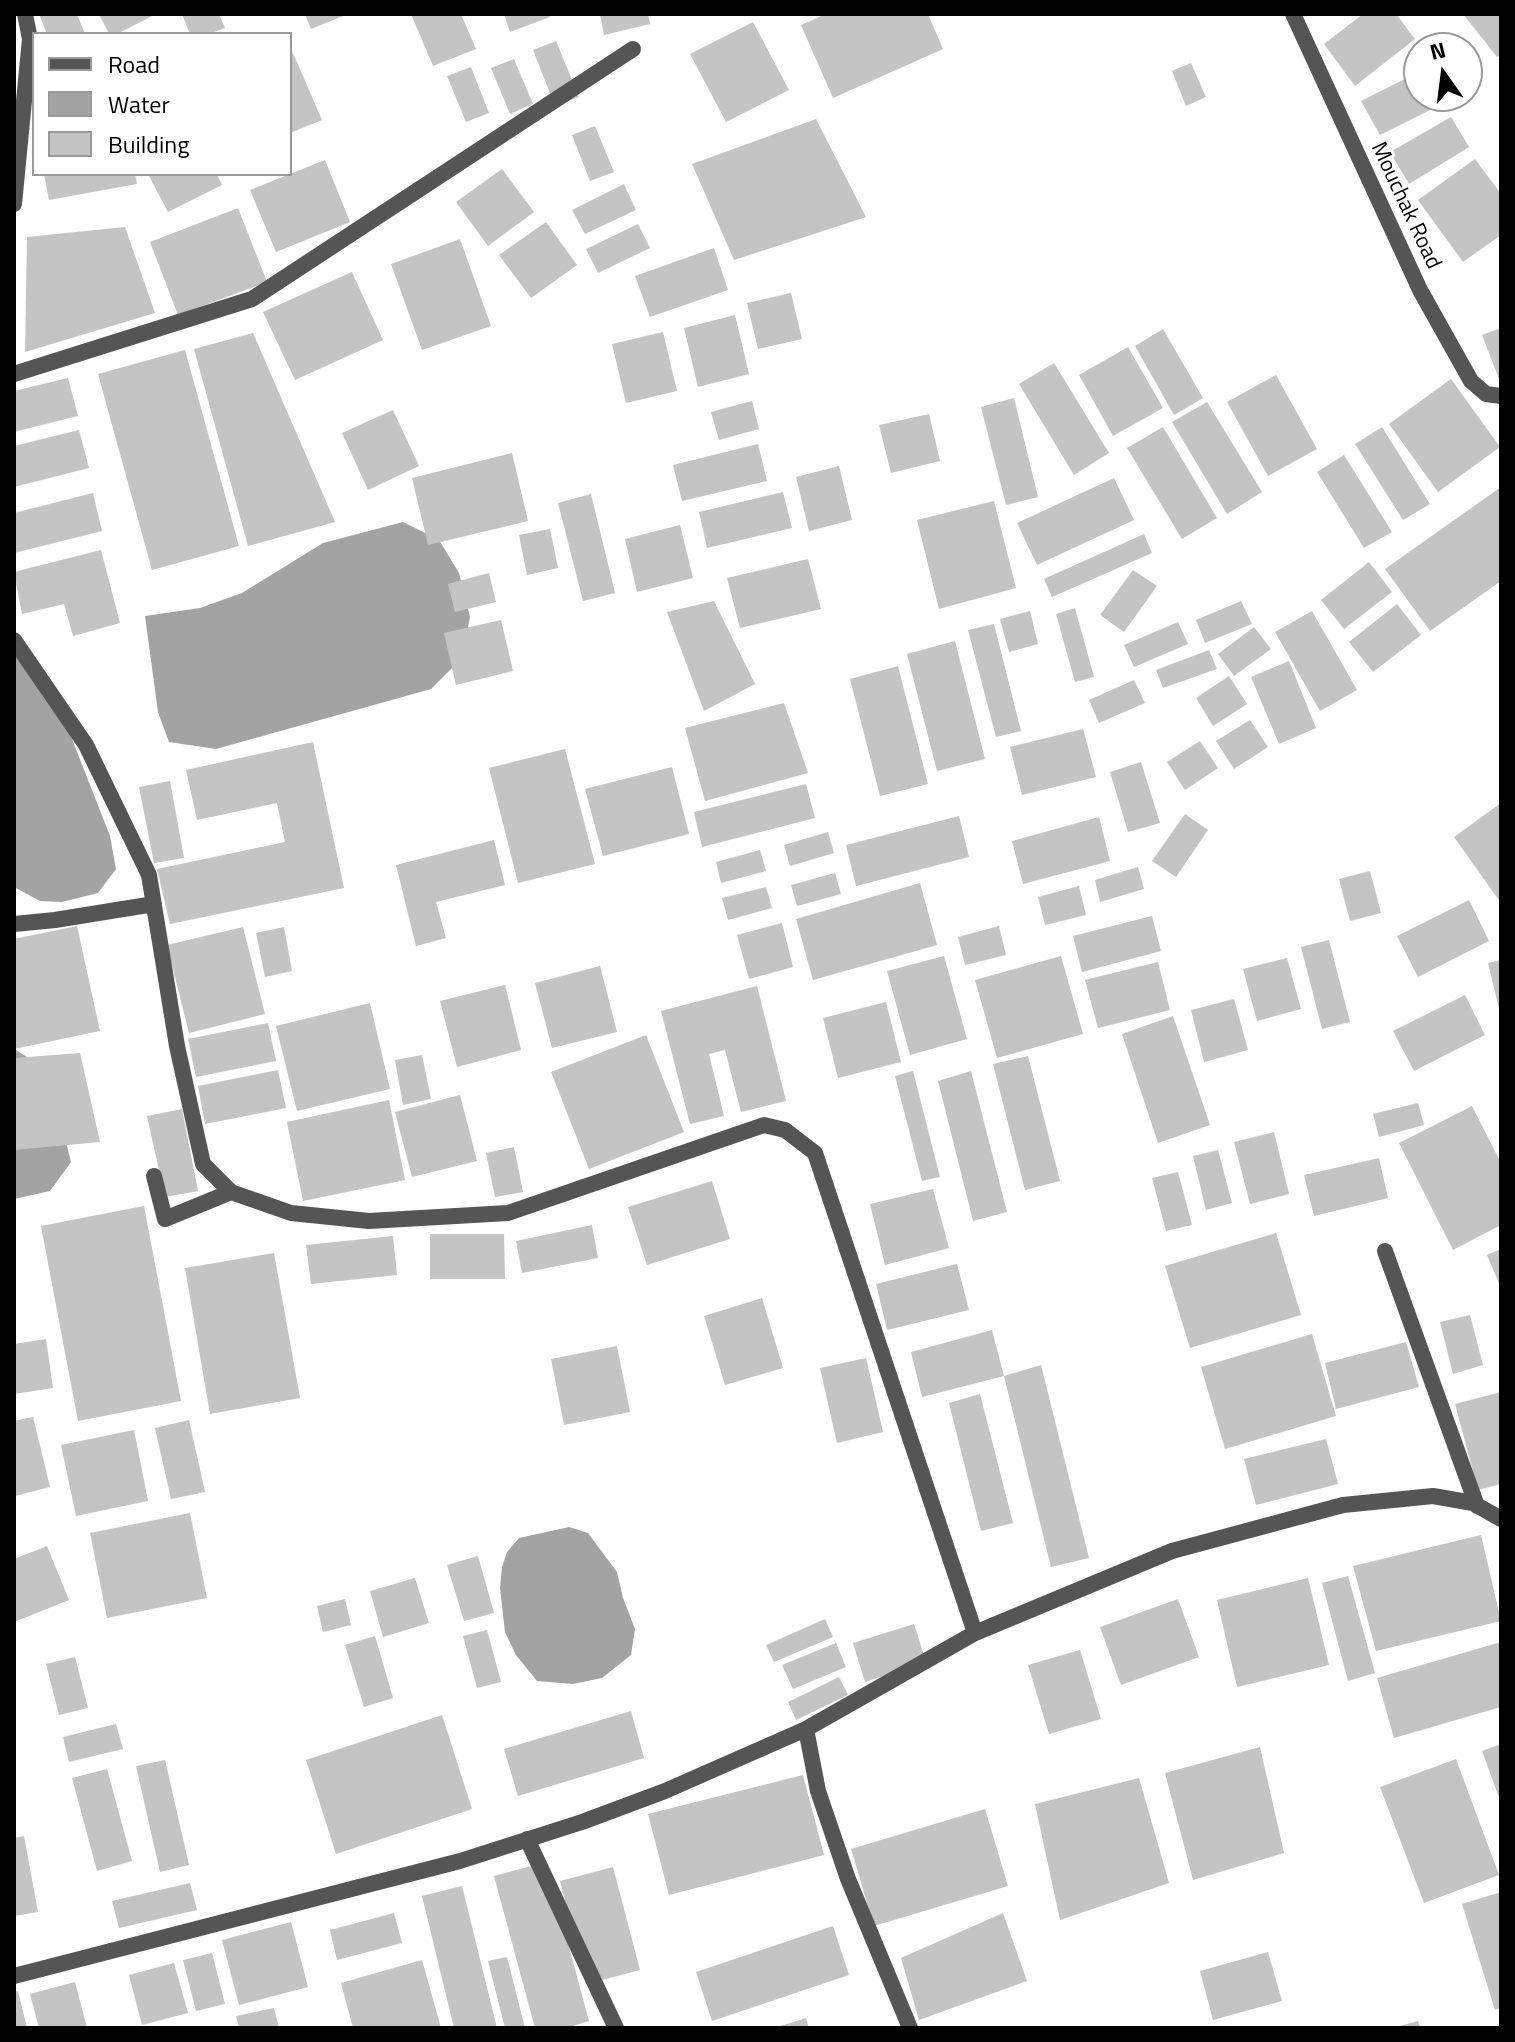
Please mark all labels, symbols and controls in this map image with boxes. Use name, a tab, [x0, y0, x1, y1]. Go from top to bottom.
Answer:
legend	[32, 32, 292, 176]
north arrow	[1403, 32, 1483, 112]
text: N	[1426, 32, 1449, 69]
text: Road	[108, 46, 160, 82]
text: Water	[108, 86, 170, 122]
text: Building	[108, 126, 190, 162]
street label: Mouchak Road	[1364, 138, 1446, 274]

